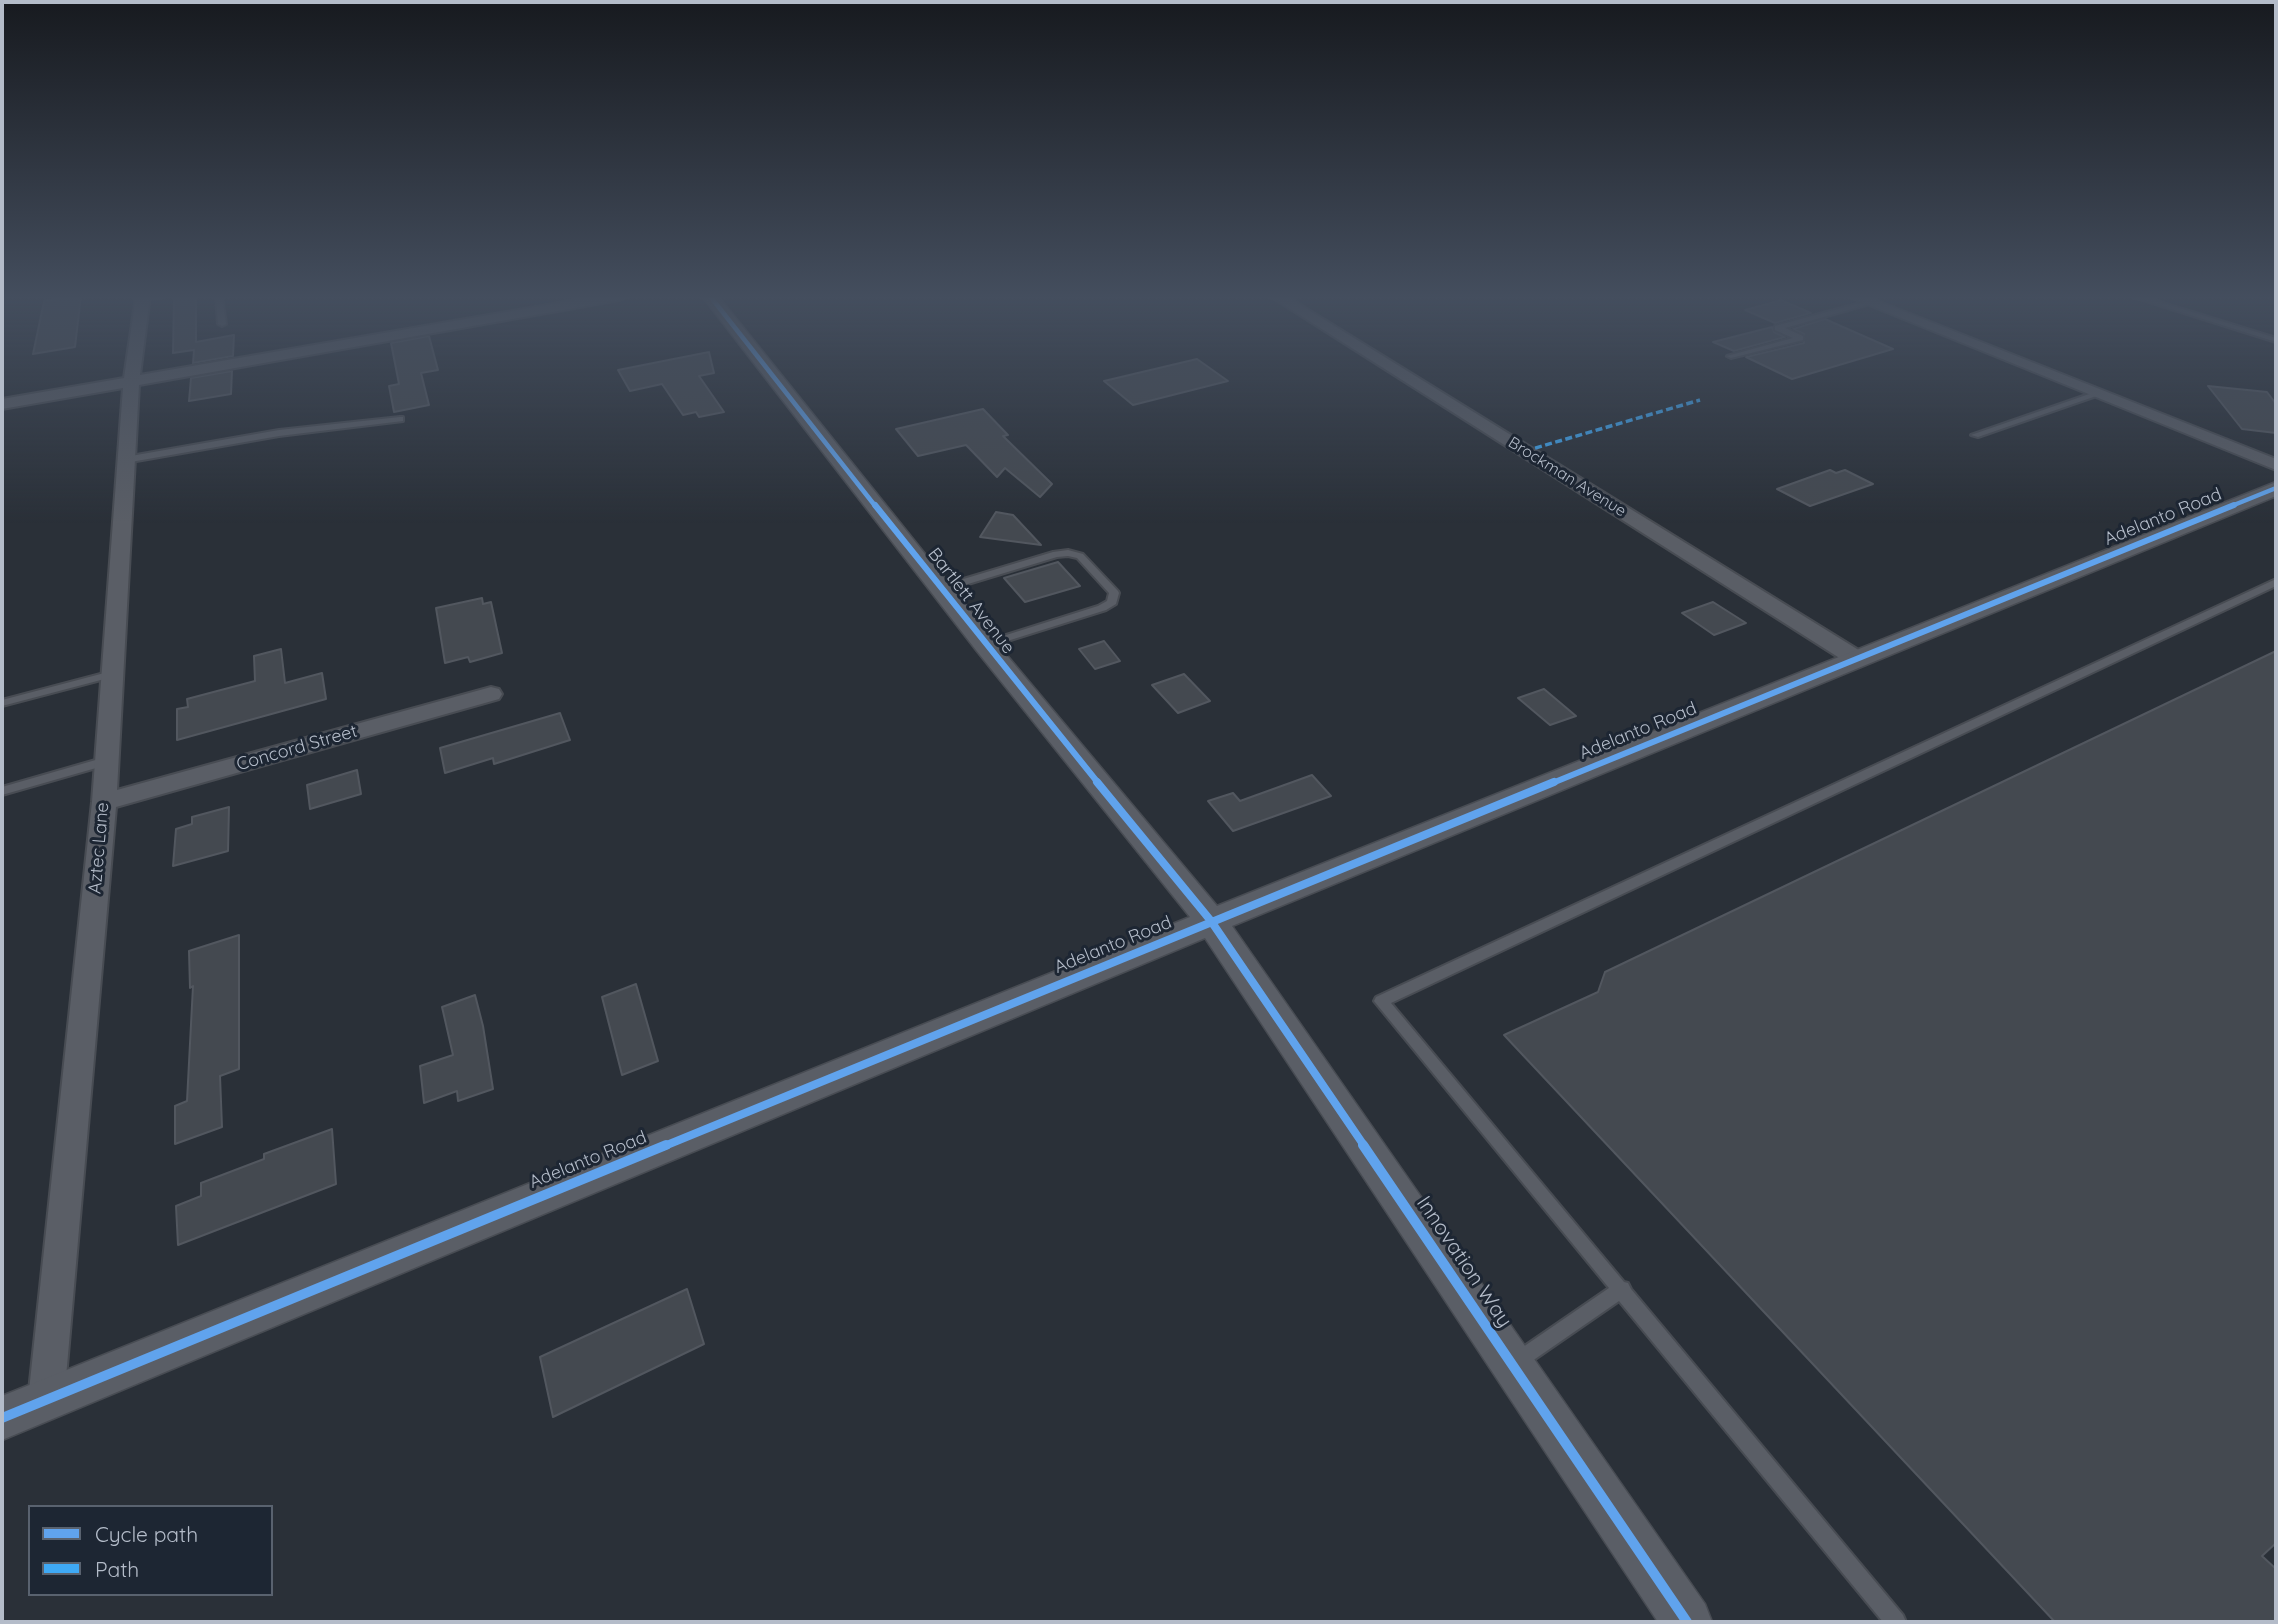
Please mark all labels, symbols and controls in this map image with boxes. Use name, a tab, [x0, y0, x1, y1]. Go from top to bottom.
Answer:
street label: Brockman Avenue	[1505, 433, 1629, 521]
street label: Adelanto Road	[2101, 484, 2225, 550]
street label: Bartlett Avenue	[923, 544, 1019, 658]
street label: Adelanto Road	[1576, 698, 1700, 764]
street label: Concord Street	[234, 720, 360, 776]
street label: Aztec Lane	[84, 801, 114, 895]
street label: Adelanto Road	[1051, 912, 1175, 978]
street label: Adelanto Road	[526, 1127, 650, 1193]
street label: Innovation Way	[1411, 1192, 1517, 1332]
legend	[28, 1505, 273, 1596]
text: Cycle path	[95, 1521, 198, 1547]
text: Path	[95, 1556, 139, 1582]

